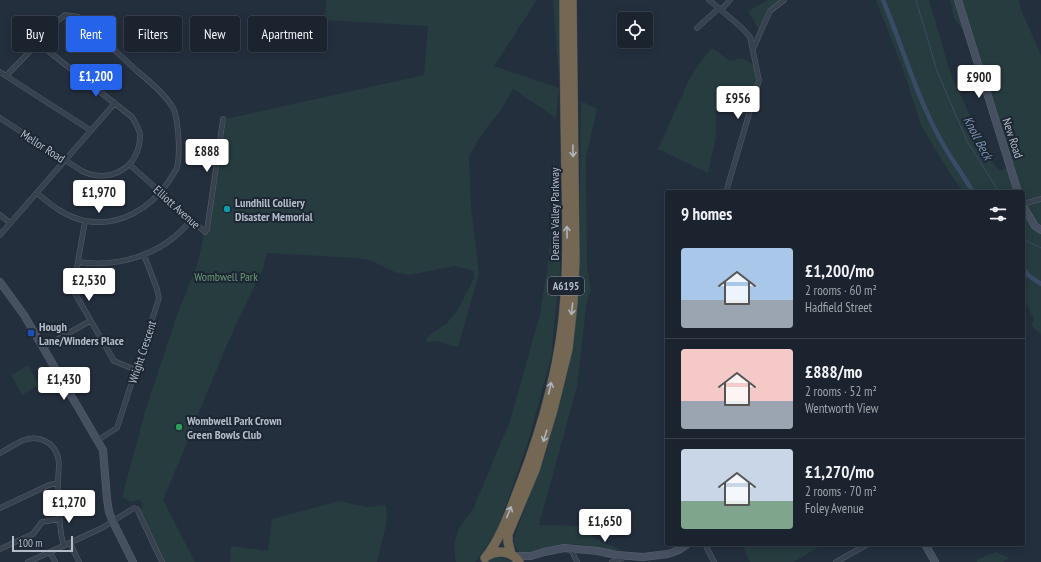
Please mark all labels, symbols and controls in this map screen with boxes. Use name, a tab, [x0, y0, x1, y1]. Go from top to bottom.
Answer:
map controls	[617, 12, 653, 48]
button: locate	[617, 12, 653, 48]
chip: Buy	[12, 16, 58, 52]
chip: Rent	[66, 16, 116, 52]
chip: Filters	[124, 16, 182, 52]
chip: New	[190, 16, 240, 52]
chip: Apartment	[248, 16, 327, 52]
pin: £1,200	[63, 64, 129, 98]
pin: £900	[955, 65, 1003, 99]
text: £1,200	[79, 68, 113, 85]
text: £900	[967, 69, 991, 86]
pin: £956	[714, 86, 762, 120]
text: £956	[726, 90, 750, 107]
water label: Knoll Beck	[959, 113, 998, 165]
street label: New Road	[1000, 116, 1026, 160]
street label: Mellor Road	[18, 126, 68, 166]
pin: £888	[183, 139, 231, 173]
text: £888	[195, 143, 219, 160]
one-way arrow	[570, 144, 577, 157]
street label: Dearne Valley Parkway	[547, 167, 562, 260]
pin: £1,970	[66, 180, 132, 214]
street label: Elliott Avenue	[151, 182, 203, 232]
text: £1,970	[82, 184, 116, 201]
place label: Lundhill Colliery Disaster Memorial	[235, 195, 313, 224]
text: 9 homes	[681, 203, 732, 225]
icon: filters	[987, 203, 1009, 225]
marker: Lundhill Colliery Disaster Memorial	[222, 204, 232, 214]
one-way arrow	[563, 226, 571, 239]
text: £1,200/mo	[805, 260, 874, 282]
icon: home	[713, 264, 761, 312]
pin: £2,530	[56, 268, 122, 302]
park label: Wombwell Park	[194, 269, 258, 284]
text: £2,530	[72, 272, 106, 289]
road number: A6195	[548, 277, 584, 295]
text: 2 rooms · 60 m²	[805, 282, 877, 299]
text: Hadfield Street	[805, 299, 872, 316]
one-way arrow	[568, 302, 576, 315]
street label: Wright Crescent	[125, 318, 159, 385]
place label: Hough Lane/Winders Place	[39, 319, 124, 348]
marker: Hough Lane/Winders Place	[26, 328, 36, 338]
text: £888/mo	[805, 361, 862, 383]
icon: home	[713, 365, 761, 413]
pin: £1,430	[31, 367, 97, 401]
text: £1,430	[47, 371, 81, 388]
one-way arrow	[546, 382, 554, 395]
text: 2 rooms · 52 m²	[805, 383, 877, 400]
text: Wentworth View	[805, 400, 878, 417]
place label: Wombwell Park Crown Green Bowls Club	[186, 413, 282, 442]
marker: Wombwell Park Crown Green Bowls Club	[174, 422, 184, 432]
one-way arrow	[541, 429, 548, 442]
text: £1,270/mo	[805, 461, 874, 483]
icon: home	[713, 465, 761, 513]
text: 2 rooms · 70 m²	[805, 483, 877, 500]
pin: £1,270	[36, 490, 102, 524]
text: £1,270	[52, 494, 86, 511]
text: Foley Avenue	[805, 500, 864, 517]
one-way arrow	[506, 506, 514, 518]
pin: £1,650	[572, 509, 638, 543]
text: £1,650	[588, 513, 622, 530]
scale bar	[12, 534, 73, 553]
text: 100 m	[18, 536, 42, 550]

